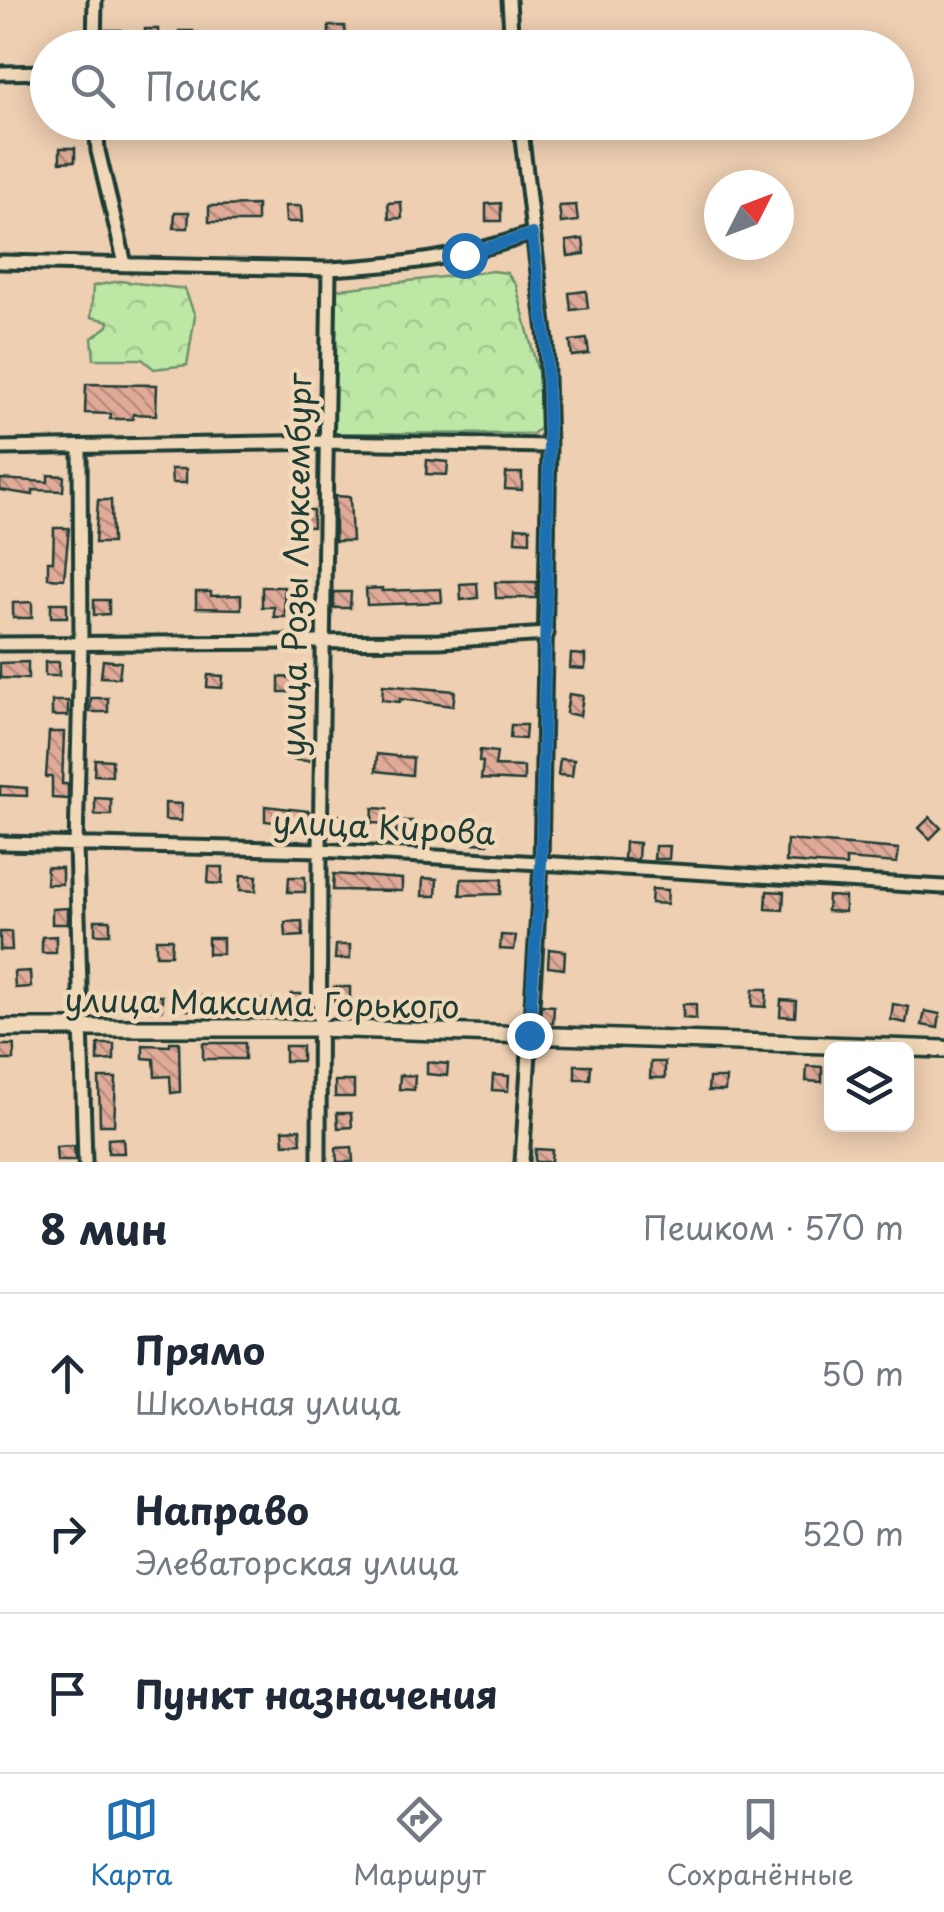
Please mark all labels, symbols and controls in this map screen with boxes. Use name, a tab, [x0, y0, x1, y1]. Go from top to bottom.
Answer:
search box	[30, 30, 914, 140]
text: Поиск	[145, 57, 260, 114]
icon: search	[65, 58, 120, 113]
north arrow	[704, 170, 794, 260]
route start	[442, 233, 488, 279]
street label: улица Розы Люксембург	[268, 372, 322, 758]
street label: улица Кирова	[272, 796, 497, 856]
street label: улица Максима Горького	[64, 975, 460, 1029]
route end	[507, 1013, 553, 1059]
map controls	[824, 1042, 914, 1132]
button: layers	[824, 1042, 914, 1132]
text: 8 мин	[40, 1196, 168, 1259]
text: Пешком · 570 m	[643, 1203, 904, 1251]
text: Прямо	[135, 1321, 265, 1378]
icon: ahead	[40, 1346, 95, 1401]
text: 50 m	[821, 1349, 904, 1397]
text: Школьная улица	[135, 1378, 401, 1426]
text: Направо	[135, 1481, 309, 1538]
icon: right	[40, 1506, 95, 1561]
text: 520 m	[802, 1509, 904, 1557]
text: Элеваторская улица	[135, 1538, 458, 1586]
text: Пункт назначения	[135, 1665, 498, 1722]
icon: arrive	[40, 1666, 95, 1721]
tab: Карта	[90, 1792, 173, 1895]
tab: Маршрут	[353, 1792, 486, 1895]
tab: Сохранённые	[666, 1792, 854, 1895]

